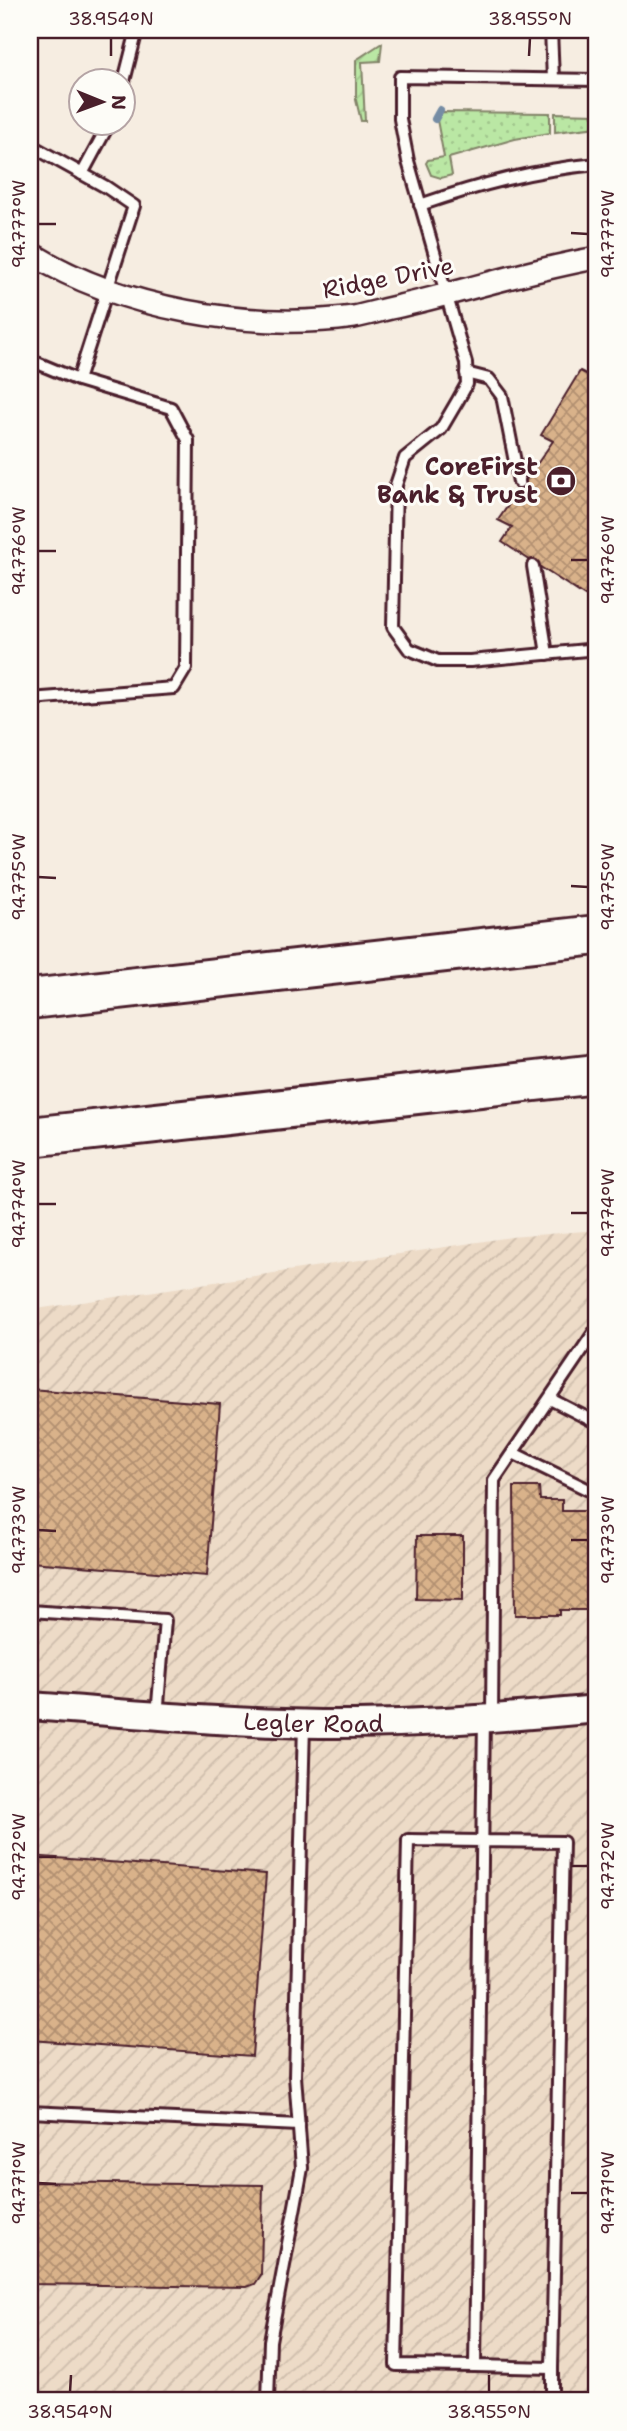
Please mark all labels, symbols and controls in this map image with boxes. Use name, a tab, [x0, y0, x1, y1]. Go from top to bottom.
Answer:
text: 38.954°N	[68, 7, 154, 31]
text: 38.955°N	[488, 7, 572, 31]
north arrow	[66, 66, 136, 136]
text: N	[106, 95, 131, 110]
text: 94.777°W	[7, 180, 31, 268]
text: 94.777°W	[596, 190, 620, 278]
street label: Ridge Drive	[320, 250, 456, 306]
place label: CoreFirst Bank & Trust	[377, 451, 538, 511]
bank icon: CoreFirst Bank & Trust	[544, 464, 578, 498]
text: 94.776°W	[7, 507, 31, 596]
text: 94.776°W	[596, 516, 620, 605]
text: 94.775°W	[7, 833, 31, 921]
text: 94.775°W	[596, 843, 620, 931]
text: 94.774°W	[7, 1160, 31, 1248]
text: 94.774°W	[596, 1169, 620, 1257]
text: 94.773°W	[7, 1486, 31, 1574]
text: 94.773°W	[596, 1496, 620, 1584]
street label: Legler Road	[242, 1706, 384, 1740]
text: 94.772°W	[7, 1813, 31, 1901]
text: 94.772°W	[596, 1822, 620, 1910]
text: 94.771°W	[7, 2141, 31, 2225]
text: 94.771°W	[596, 2151, 620, 2235]
text: 38.954°N	[27, 2400, 113, 2424]
text: 38.955°N	[447, 2400, 531, 2424]

